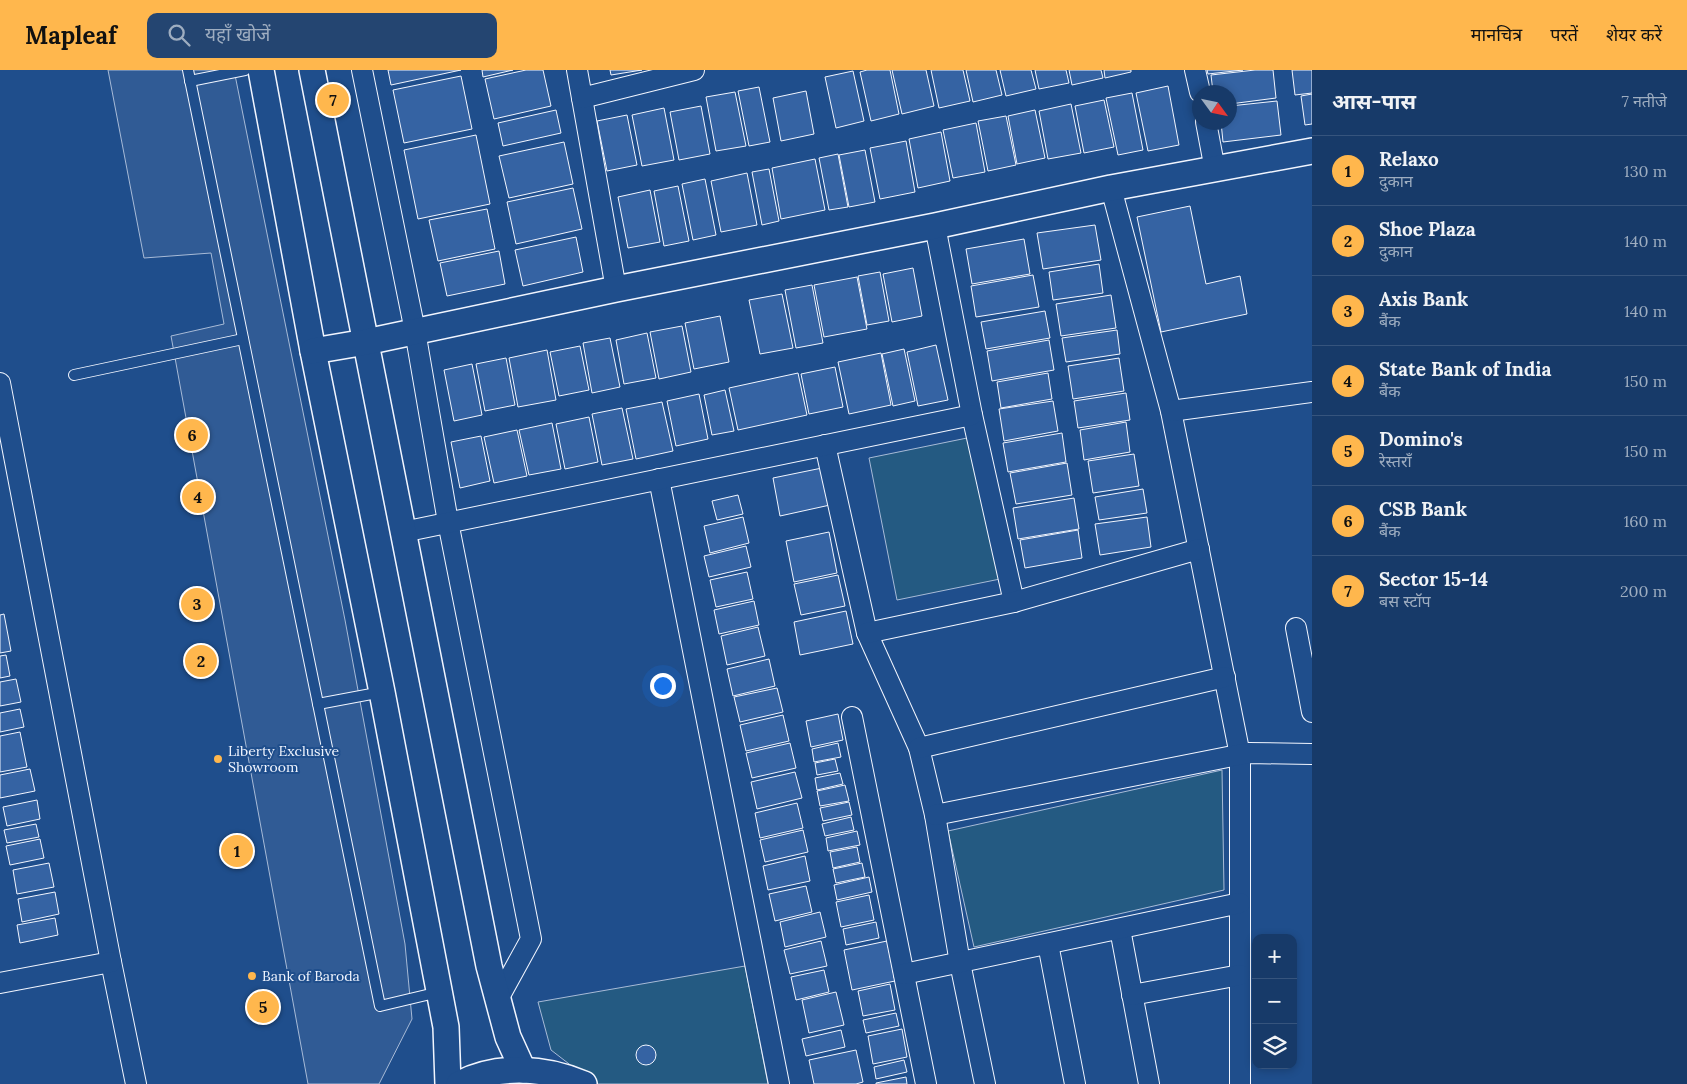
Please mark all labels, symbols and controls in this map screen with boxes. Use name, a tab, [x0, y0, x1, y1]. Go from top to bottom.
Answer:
search box	[147, 13, 497, 58]
text: Mapleaf	[25, 20, 117, 51]
icon: search	[165, 21, 193, 49]
text: यहाँ खोजें	[205, 22, 270, 46]
text: मानचित्र	[1471, 23, 1522, 46]
text: परतें	[1550, 23, 1578, 46]
text: शेयर करें	[1606, 23, 1662, 46]
pin: 7	[317, 81, 349, 119]
north arrow	[1192, 85, 1237, 130]
text: आस-पास	[1332, 88, 1416, 115]
text: 7 नतीजे	[1621, 91, 1667, 111]
text: Relaxo	[1379, 147, 1439, 171]
text: 1	[1345, 161, 1351, 181]
text: 130 m	[1624, 161, 1667, 181]
text: दुकान	[1379, 171, 1413, 191]
text: Shoe Plaza	[1379, 217, 1476, 241]
text: 2	[1344, 231, 1352, 251]
text: 140 m	[1624, 231, 1667, 251]
text: दुकान	[1379, 241, 1413, 261]
text: Axis Bank	[1379, 287, 1468, 311]
text: 3	[1344, 301, 1352, 321]
text: 140 m	[1624, 301, 1667, 321]
text: बैंक	[1379, 311, 1400, 331]
text: State Bank of India	[1379, 357, 1551, 381]
text: 4	[1344, 371, 1352, 391]
text: 150 m	[1624, 371, 1667, 391]
text: बैंक	[1379, 381, 1400, 401]
pin: 6	[176, 416, 208, 454]
text: Domino's	[1379, 427, 1463, 451]
text: 5	[1344, 441, 1352, 461]
text: 150 m	[1624, 441, 1667, 461]
text: रेस्तराँ	[1379, 451, 1412, 471]
pin: 4	[182, 478, 214, 516]
text: CSB Bank	[1379, 497, 1467, 521]
text: 6	[1343, 511, 1353, 531]
text: 160 m	[1623, 511, 1667, 531]
text: बैंक	[1379, 521, 1400, 541]
text: Sector 15-14	[1379, 567, 1488, 591]
text: 7	[1344, 581, 1352, 601]
text: 200 m	[1620, 581, 1667, 601]
pin: 3	[181, 585, 213, 623]
text: बस स्टॉप	[1379, 591, 1431, 611]
pin: 2	[185, 642, 217, 680]
your location	[650, 673, 676, 699]
place label: Liberty Exclusive Showroom	[228, 742, 340, 776]
marker: Liberty Exclusive Showroom	[212, 753, 224, 765]
pin: 1	[221, 832, 253, 870]
map controls	[1252, 934, 1297, 1069]
button: +	[1252, 934, 1297, 979]
place label: Bank of Baroda	[262, 967, 360, 985]
marker: Bank of Baroda	[246, 970, 258, 982]
button: −	[1252, 979, 1297, 1024]
pin: 5	[247, 988, 279, 1026]
button: layers	[1252, 1024, 1297, 1069]

